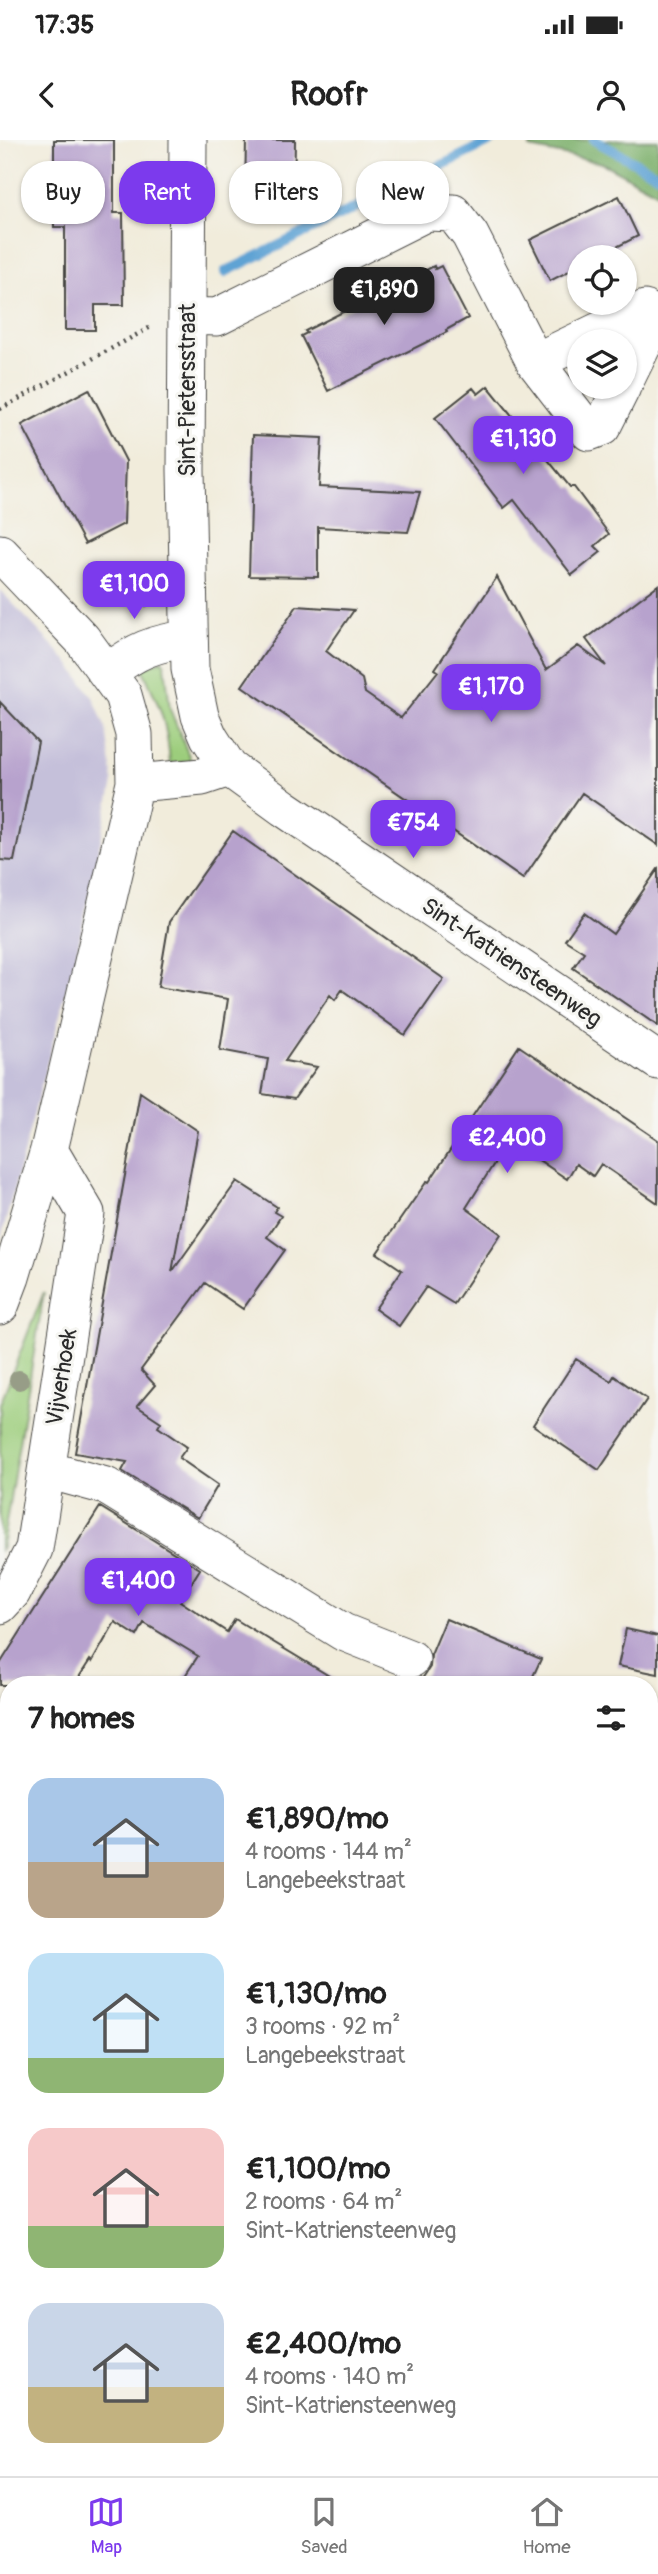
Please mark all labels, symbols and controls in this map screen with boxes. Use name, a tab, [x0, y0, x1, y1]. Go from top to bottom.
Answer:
text: 17:35	[35, 9, 94, 41]
text: Roofr	[290, 75, 368, 115]
icon: back	[28, 76, 66, 114]
icon: person	[592, 76, 630, 114]
chip: Buy	[21, 161, 105, 224]
chip: Rent	[119, 161, 215, 224]
chip: Filters	[229, 161, 342, 224]
chip: New	[356, 161, 449, 224]
map controls	[567, 245, 637, 399]
button: locate	[567, 245, 637, 315]
pin: €1,890	[327, 268, 441, 327]
text: €1,890	[349, 275, 419, 304]
street label: Sint-Pietersstraat	[173, 302, 202, 477]
button: layers	[567, 329, 637, 399]
pin: €1,130	[466, 416, 580, 476]
text: €1,130	[489, 424, 557, 453]
pin: €1,100	[77, 561, 191, 621]
text: €1,100	[99, 569, 169, 598]
pin: €1,170	[434, 664, 548, 724]
text: €1,170	[458, 672, 524, 701]
pin: €754	[372, 800, 454, 860]
text: €754	[386, 808, 440, 837]
street label: Sint-Katriensteenweg	[416, 891, 607, 1033]
pin: €2,400	[450, 1116, 564, 1175]
text: €2,400	[468, 1123, 546, 1152]
street label: Vijverhoek	[40, 1326, 84, 1428]
pin: €1,400	[81, 1558, 195, 1618]
text: €1,400	[101, 1566, 175, 1595]
icon: filters	[592, 1699, 630, 1737]
text: 7 homes	[28, 1700, 135, 1737]
text: €1,890/mo	[245, 1800, 389, 1837]
icon: home	[84, 1806, 168, 1890]
text: 4 rooms · 144 m²	[245, 1837, 412, 1866]
text: Langebeekstraat	[245, 1866, 405, 1895]
text: €1,130/mo	[245, 1975, 387, 2012]
icon: home	[84, 1981, 168, 2065]
text: 3 rooms · 92 m²	[245, 2012, 400, 2041]
text: Langebeekstraat	[245, 2041, 405, 2070]
text: €1,100/mo	[245, 2150, 390, 2187]
icon: home	[84, 2156, 168, 2240]
text: 2 rooms · 64 m²	[245, 2187, 402, 2216]
text: Sint-Katriensteenweg	[245, 2216, 456, 2245]
text: €2,400/mo	[245, 2325, 401, 2362]
icon: home	[84, 2331, 168, 2415]
text: 4 rooms · 140 m²	[245, 2362, 414, 2391]
text: Sint-Katriensteenweg	[245, 2391, 456, 2420]
tab: Map	[87, 2493, 125, 2559]
tab: Saved	[300, 2493, 348, 2559]
tab: Home	[523, 2493, 571, 2559]

